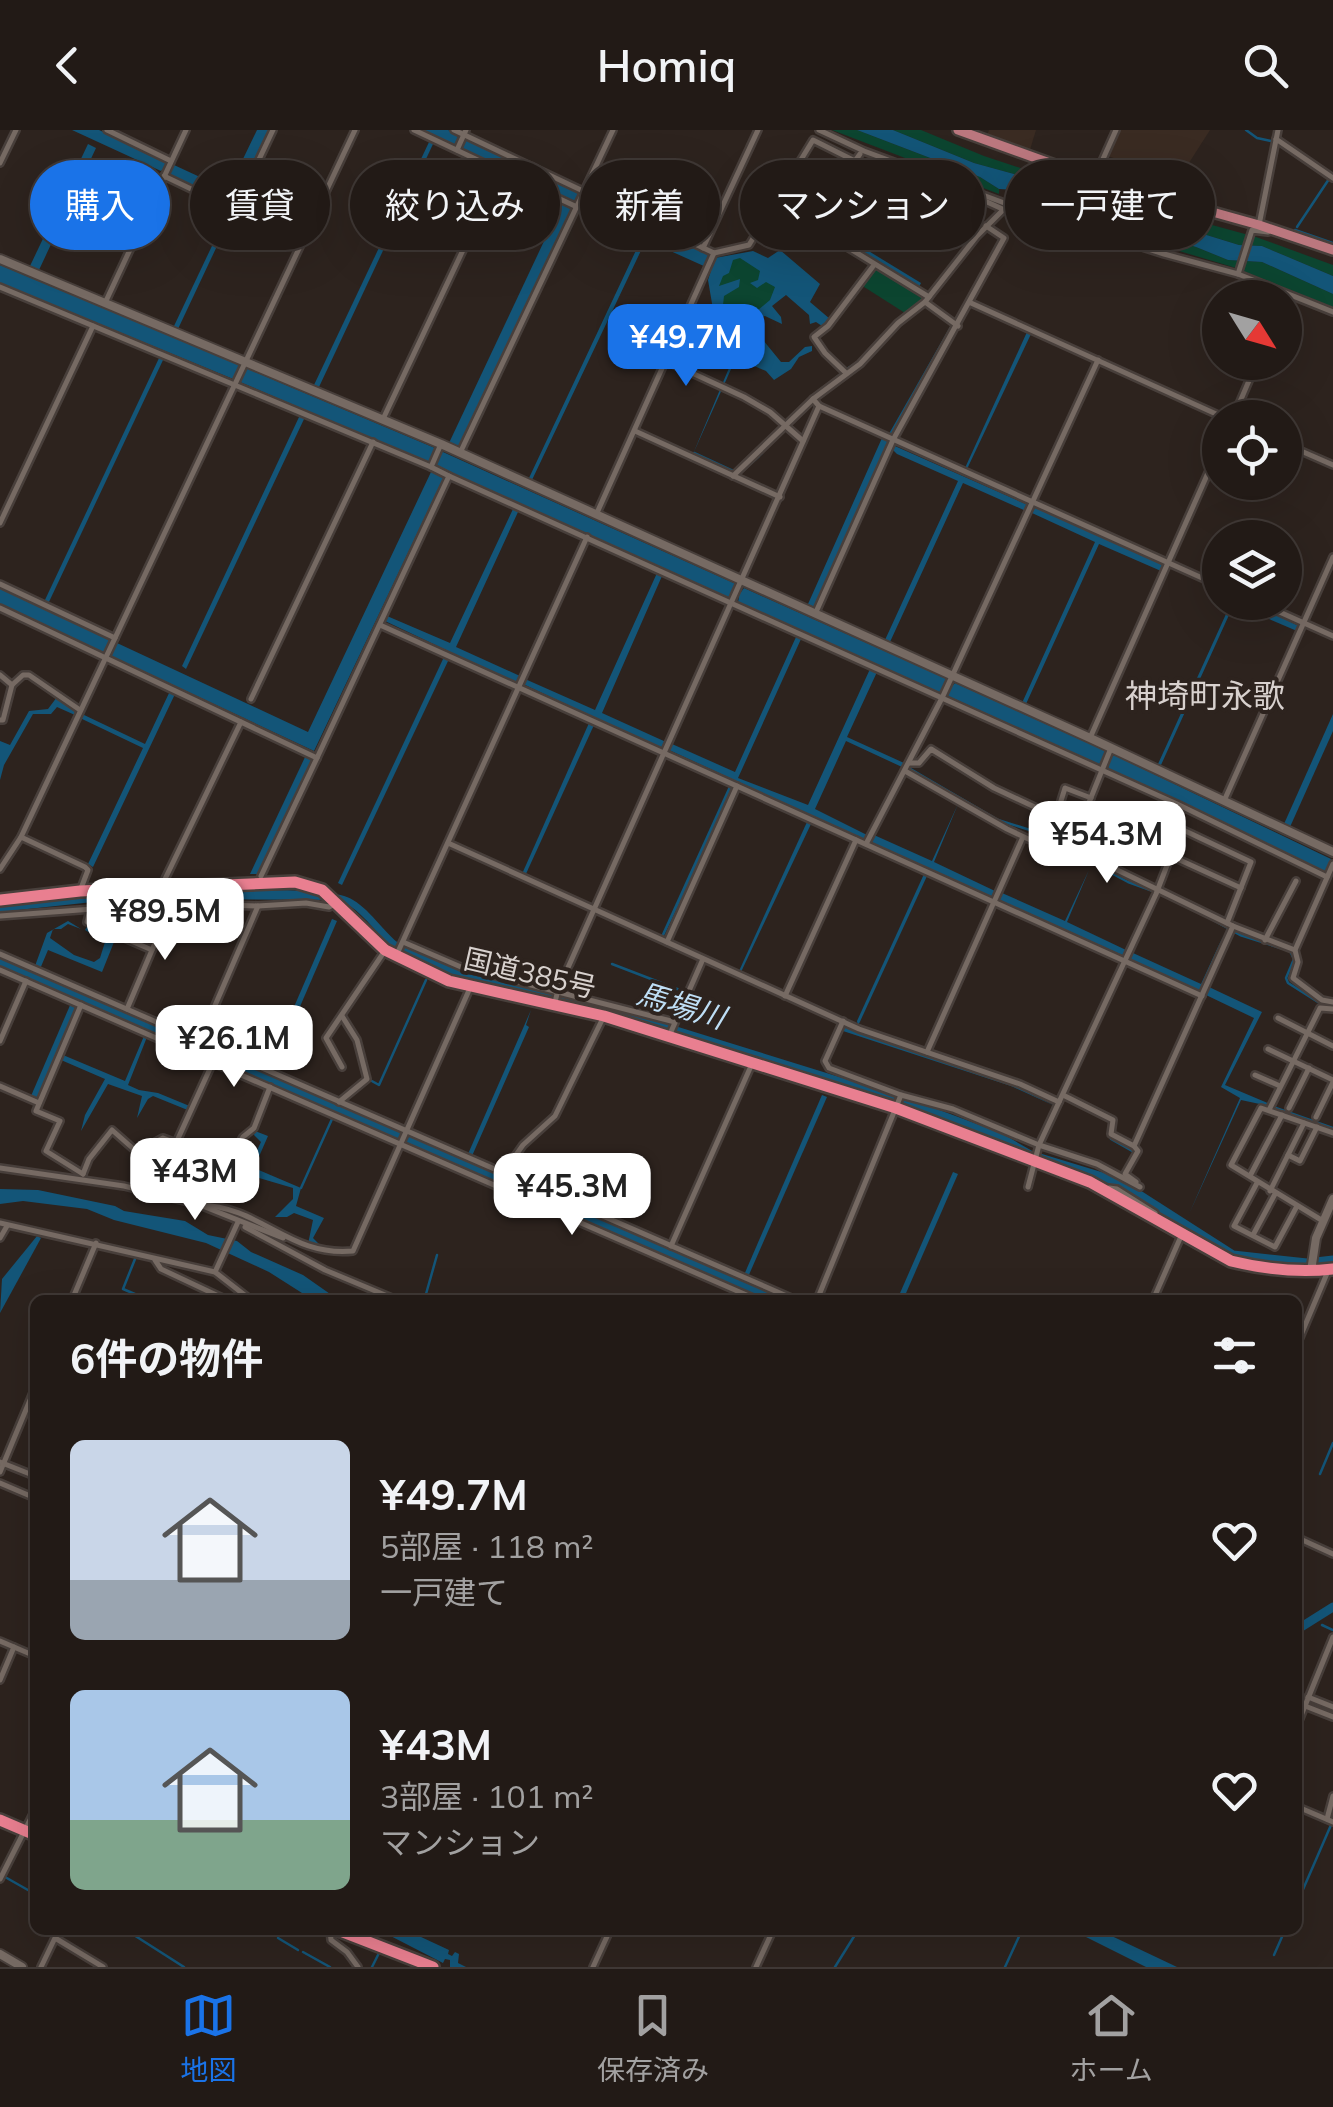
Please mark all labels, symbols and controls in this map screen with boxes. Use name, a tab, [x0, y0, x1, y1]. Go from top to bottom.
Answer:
text: Homiq	[597, 37, 736, 93]
icon: back	[40, 38, 95, 93]
icon: search	[1238, 38, 1293, 93]
chip: 購入	[30, 160, 170, 250]
chip: 賃貸	[190, 160, 330, 250]
chip: 絞り込み	[350, 160, 560, 250]
chip: 新着	[580, 160, 720, 250]
chip: マンション	[740, 160, 985, 250]
chip: 一戸建て	[1005, 160, 1215, 250]
north arrow	[1202, 280, 1302, 380]
map controls	[1202, 280, 1302, 620]
pin: ¥49.7M	[605, 304, 767, 389]
text: ¥49.7M	[630, 316, 742, 356]
button: locate	[1202, 400, 1302, 500]
button: layers	[1202, 520, 1302, 620]
district label: 神埼町永歌	[1125, 675, 1285, 715]
pin: ¥54.3M	[1026, 801, 1188, 886]
text: ¥54.3M	[1051, 813, 1163, 853]
pin: ¥89.5M	[84, 878, 246, 963]
text: ¥89.5M	[109, 890, 221, 930]
street label: 国道385号	[461, 940, 600, 1005]
water label: 馬場川	[633, 974, 733, 1037]
pin: ¥26.1M	[153, 1005, 315, 1090]
text: ¥26.1M	[178, 1017, 290, 1057]
pin: ¥43M	[136, 1138, 254, 1223]
text: ¥43M	[152, 1150, 238, 1190]
pin: ¥45.3M	[491, 1153, 653, 1238]
text: ¥45.3M	[516, 1165, 628, 1205]
icon: filters	[1207, 1328, 1262, 1383]
text: 6件の物件	[70, 1332, 263, 1385]
text: ¥49.7M	[380, 1468, 528, 1521]
icon: home	[150, 1480, 270, 1600]
icon: heart	[1207, 1513, 1262, 1568]
text: 5部屋 · 118 m²	[380, 1526, 594, 1566]
text: 一戸建て	[380, 1572, 508, 1612]
text: ¥43M	[380, 1718, 492, 1771]
icon: home	[150, 1730, 270, 1850]
icon: heart	[1207, 1763, 1262, 1818]
text: 3部屋 · 101 m²	[380, 1776, 594, 1816]
text: マンション	[380, 1822, 540, 1862]
tab: 地図	[180, 1988, 236, 2088]
tab: 保存済み	[597, 1988, 709, 2088]
tab: ホーム	[1070, 1988, 1153, 2088]

